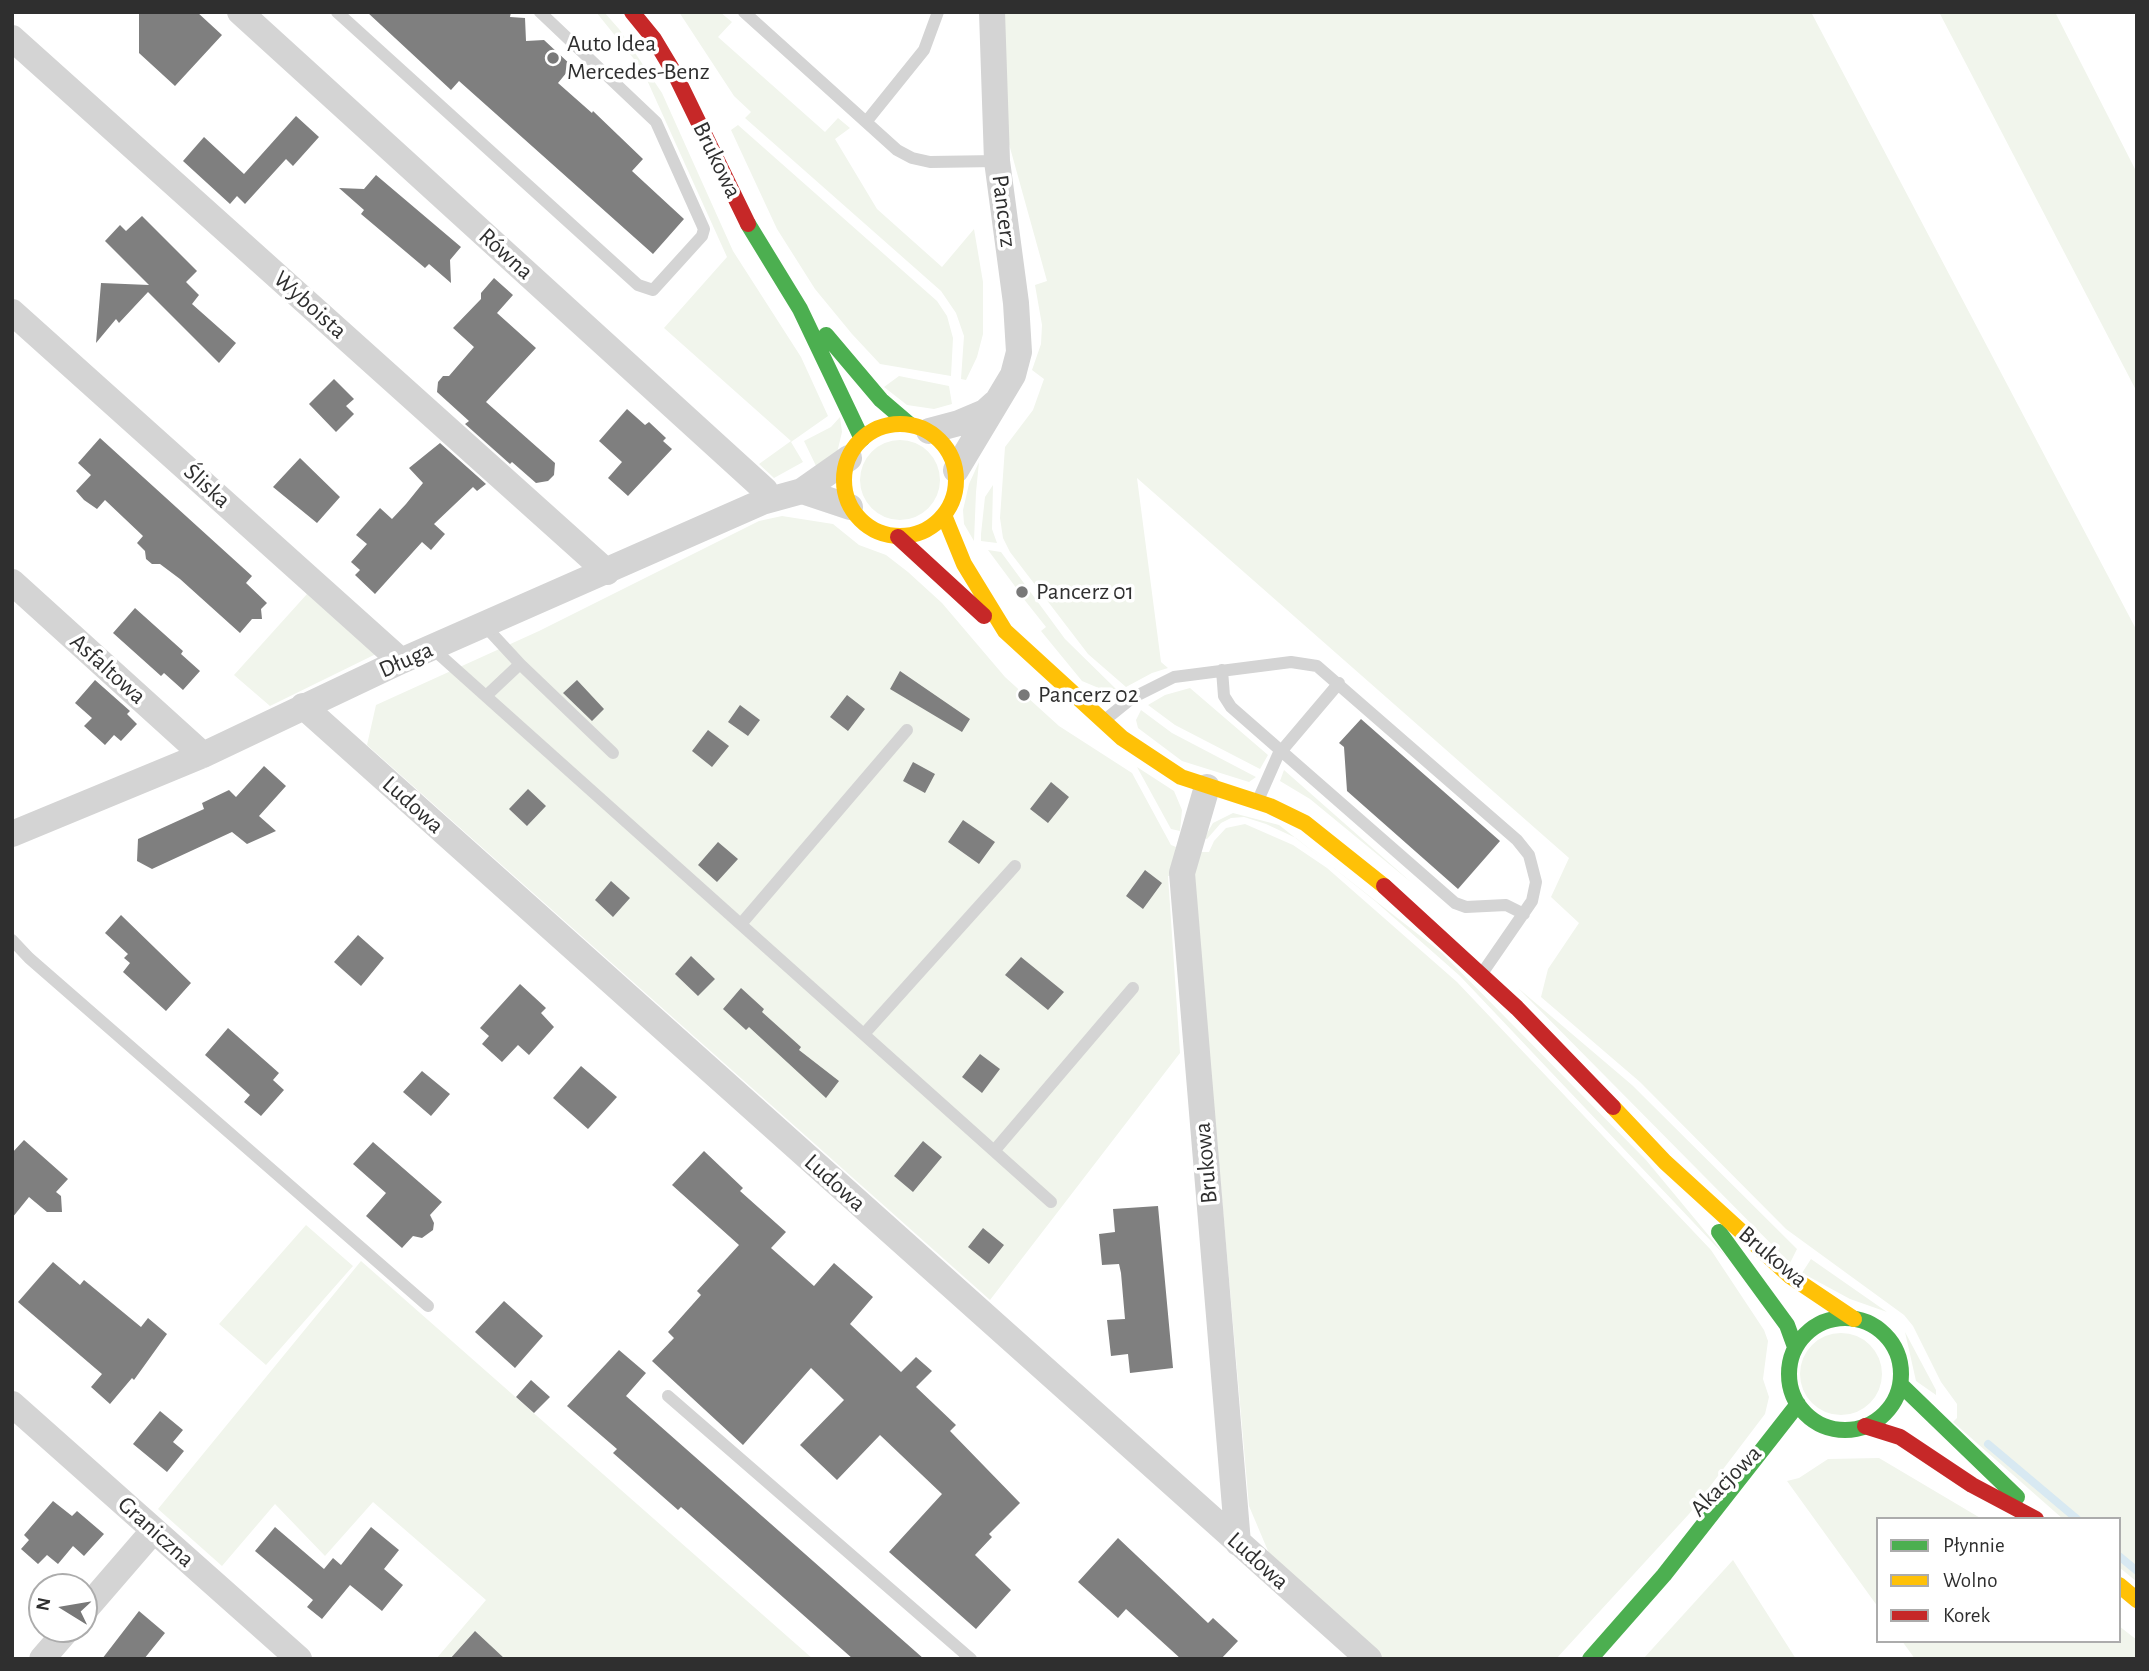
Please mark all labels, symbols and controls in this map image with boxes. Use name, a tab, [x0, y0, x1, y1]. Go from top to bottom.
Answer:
place label: Auto Idea Mercedes-Benz	[567, 30, 710, 86]
marker: Auto Idea Mercedes-Benz	[545, 50, 561, 66]
street label: Brukowa	[686, 117, 748, 203]
street label: Pancerz	[985, 173, 1023, 249]
street label: Równa	[473, 222, 539, 286]
street label: Wyboista	[267, 265, 353, 345]
street label: Śliska	[178, 457, 236, 515]
place label: Pancerz 01	[1036, 578, 1134, 606]
marker: Pancerz 01	[1014, 584, 1030, 600]
street label: Asfaltowa	[64, 627, 152, 711]
street label: Długa	[374, 635, 438, 685]
place label: Pancerz 02	[1038, 681, 1139, 709]
marker: Pancerz 02	[1016, 687, 1032, 703]
street label: Ludowa	[376, 770, 450, 840]
street label: Brukowa	[1188, 1121, 1224, 1205]
street label: Ludowa	[798, 1148, 872, 1218]
street label: Brukowa	[1733, 1220, 1813, 1294]
street label: Akacjowa	[1684, 1439, 1768, 1523]
street label: Graniczna	[112, 1490, 200, 1574]
legend	[1876, 1517, 2121, 1643]
street label: Ludowa	[1221, 1526, 1295, 1596]
text: Płynnie	[1943, 1535, 2005, 1556]
text: Wolno	[1943, 1570, 1997, 1591]
north arrow	[28, 1573, 98, 1643]
text: N	[33, 1596, 54, 1613]
text: Korek	[1943, 1605, 1990, 1626]

